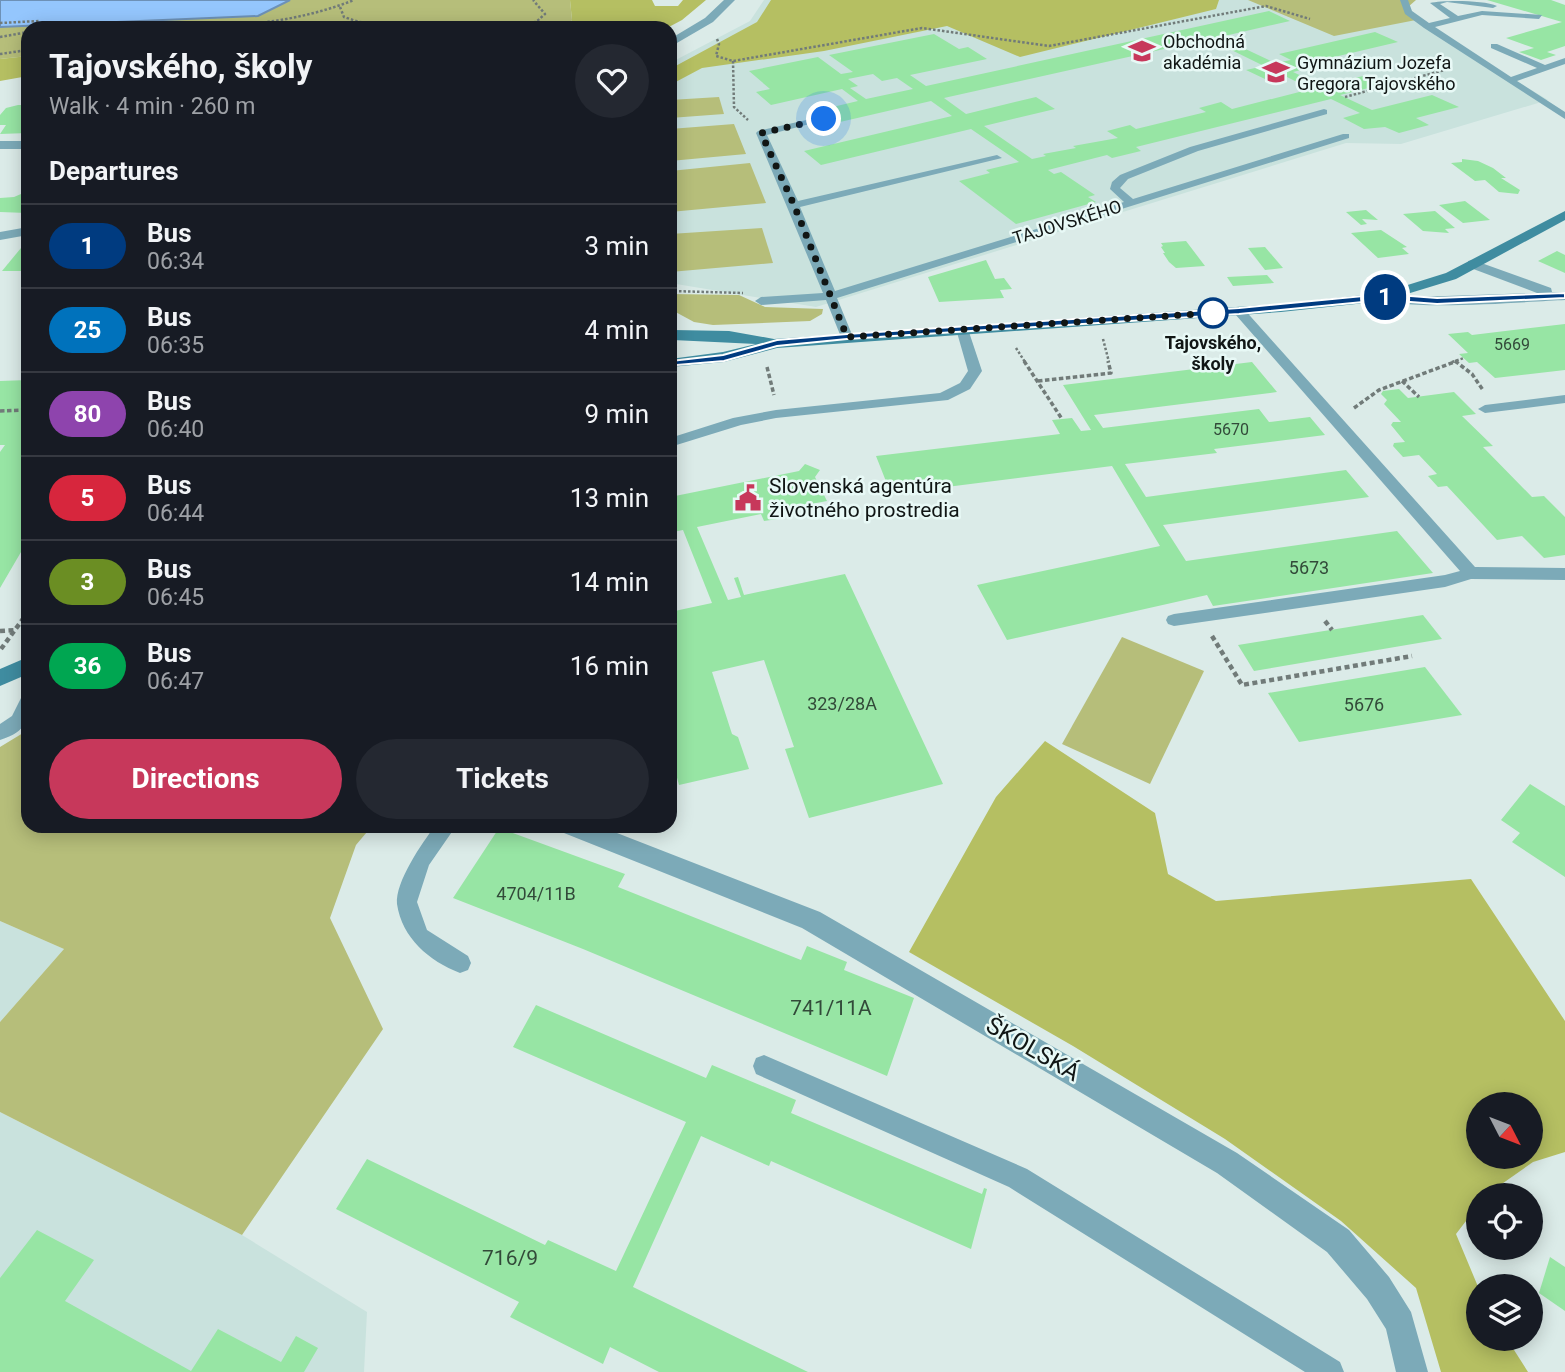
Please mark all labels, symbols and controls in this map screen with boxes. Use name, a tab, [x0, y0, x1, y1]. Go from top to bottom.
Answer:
place label: Obchodná akadémia	[1163, 31, 1245, 73]
school or university icon: Obchodná akadémia	[1127, 36, 1157, 66]
button: heart	[575, 44, 649, 118]
text: Tajovského, školy	[49, 47, 312, 86]
place label: Gymnázium Jozefa Gregora Tajovského	[1297, 52, 1455, 94]
school or university icon: Gymnázium Jozefa Gregora Tajovského	[1261, 57, 1291, 87]
text: Walk · 4 min · 260 m	[49, 93, 255, 120]
your location	[806, 101, 841, 136]
text: Departures	[49, 156, 179, 186]
street label: TAJOVSKÉHO	[1010, 195, 1124, 249]
text: Bus	[147, 218, 192, 248]
text: 3 min	[584, 231, 649, 261]
text: 1	[81, 232, 94, 260]
text: 06:34	[147, 248, 204, 275]
line badge: 1	[1362, 274, 1408, 320]
text: 1	[1378, 283, 1392, 311]
marker: Tajovského, školy	[1198, 298, 1228, 328]
text: Bus	[147, 302, 192, 332]
text: 4 min	[584, 315, 649, 345]
text: 25	[74, 316, 101, 344]
text: 06:35	[147, 332, 204, 359]
place label: Tajovského, školy	[1165, 332, 1261, 374]
house number: 5669	[1494, 335, 1530, 354]
text: Bus	[147, 386, 192, 416]
text: 9 min	[584, 399, 649, 429]
text: 80	[74, 400, 101, 428]
text: 06:40	[147, 416, 204, 443]
house number: 5670	[1213, 420, 1249, 439]
text: Bus	[147, 470, 192, 500]
place label: Slovenská agentúra životného prostredia	[769, 474, 960, 522]
text: 13 min	[570, 483, 649, 513]
public building icon: Slovenská agentúra životného prostredia	[733, 483, 763, 513]
text: 5	[81, 484, 94, 512]
text: 06:44	[147, 500, 204, 527]
text: Bus	[147, 554, 192, 584]
house number: 5673	[1289, 557, 1329, 578]
text: 14 min	[570, 567, 649, 597]
text: 3	[81, 568, 94, 596]
text: 06:45	[147, 584, 204, 611]
text: Bus	[147, 638, 192, 668]
text: 16 min	[570, 651, 649, 681]
text: 36	[74, 652, 101, 680]
text: 06:47	[147, 668, 204, 695]
house number: 323/28A	[807, 693, 877, 714]
house number: 5676	[1344, 694, 1384, 715]
button: Directions	[49, 739, 342, 819]
button: Tickets	[356, 739, 649, 819]
house number: 4704/11B	[496, 883, 576, 904]
house number: 741/11A	[790, 996, 872, 1020]
street label: ŠKOLSKÁ	[981, 1011, 1085, 1087]
north arrow	[1466, 1092, 1544, 1169]
map controls	[1466, 1092, 1543, 1351]
button: locate	[1466, 1183, 1543, 1260]
house number: 716/9	[482, 1246, 538, 1270]
button: layers	[1466, 1274, 1543, 1351]

